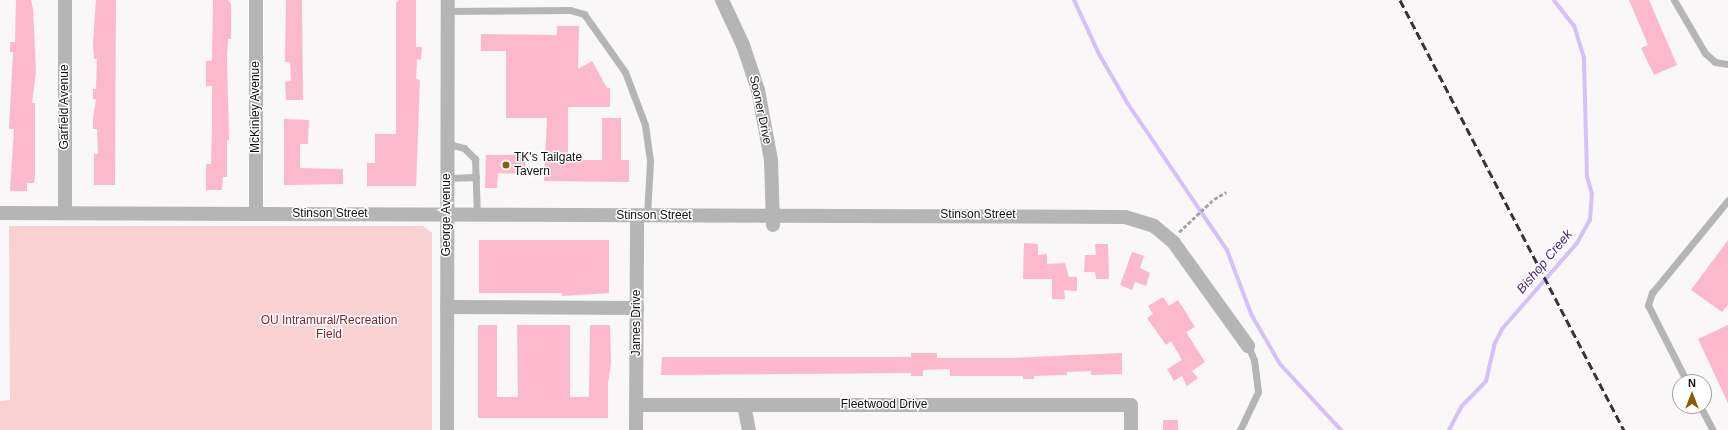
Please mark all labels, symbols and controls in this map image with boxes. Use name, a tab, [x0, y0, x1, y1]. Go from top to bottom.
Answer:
street label: McKinley Avenue	[249, 61, 263, 153]
street label: Garfield Avenue	[58, 64, 72, 150]
street label: Sooner Drive	[746, 74, 774, 146]
place label: TK's Tailgate Tavern	[514, 151, 582, 179]
marker: TK's Tailgate Tavern	[501, 160, 511, 170]
street label: George Avenue	[440, 173, 454, 257]
street label: Stinson Street	[292, 207, 368, 221]
street label: Stinson Street	[940, 208, 1016, 222]
street label: Stinson Street	[616, 209, 692, 223]
water label: Bishop Creek	[1514, 227, 1576, 297]
street label: James Drive	[630, 290, 644, 356]
park label: OU Intramural/Recreation Field	[261, 314, 397, 342]
north arrow	[1672, 374, 1712, 414]
text: N	[1688, 377, 1696, 389]
street label: Fleetwood Drive	[841, 398, 927, 412]

